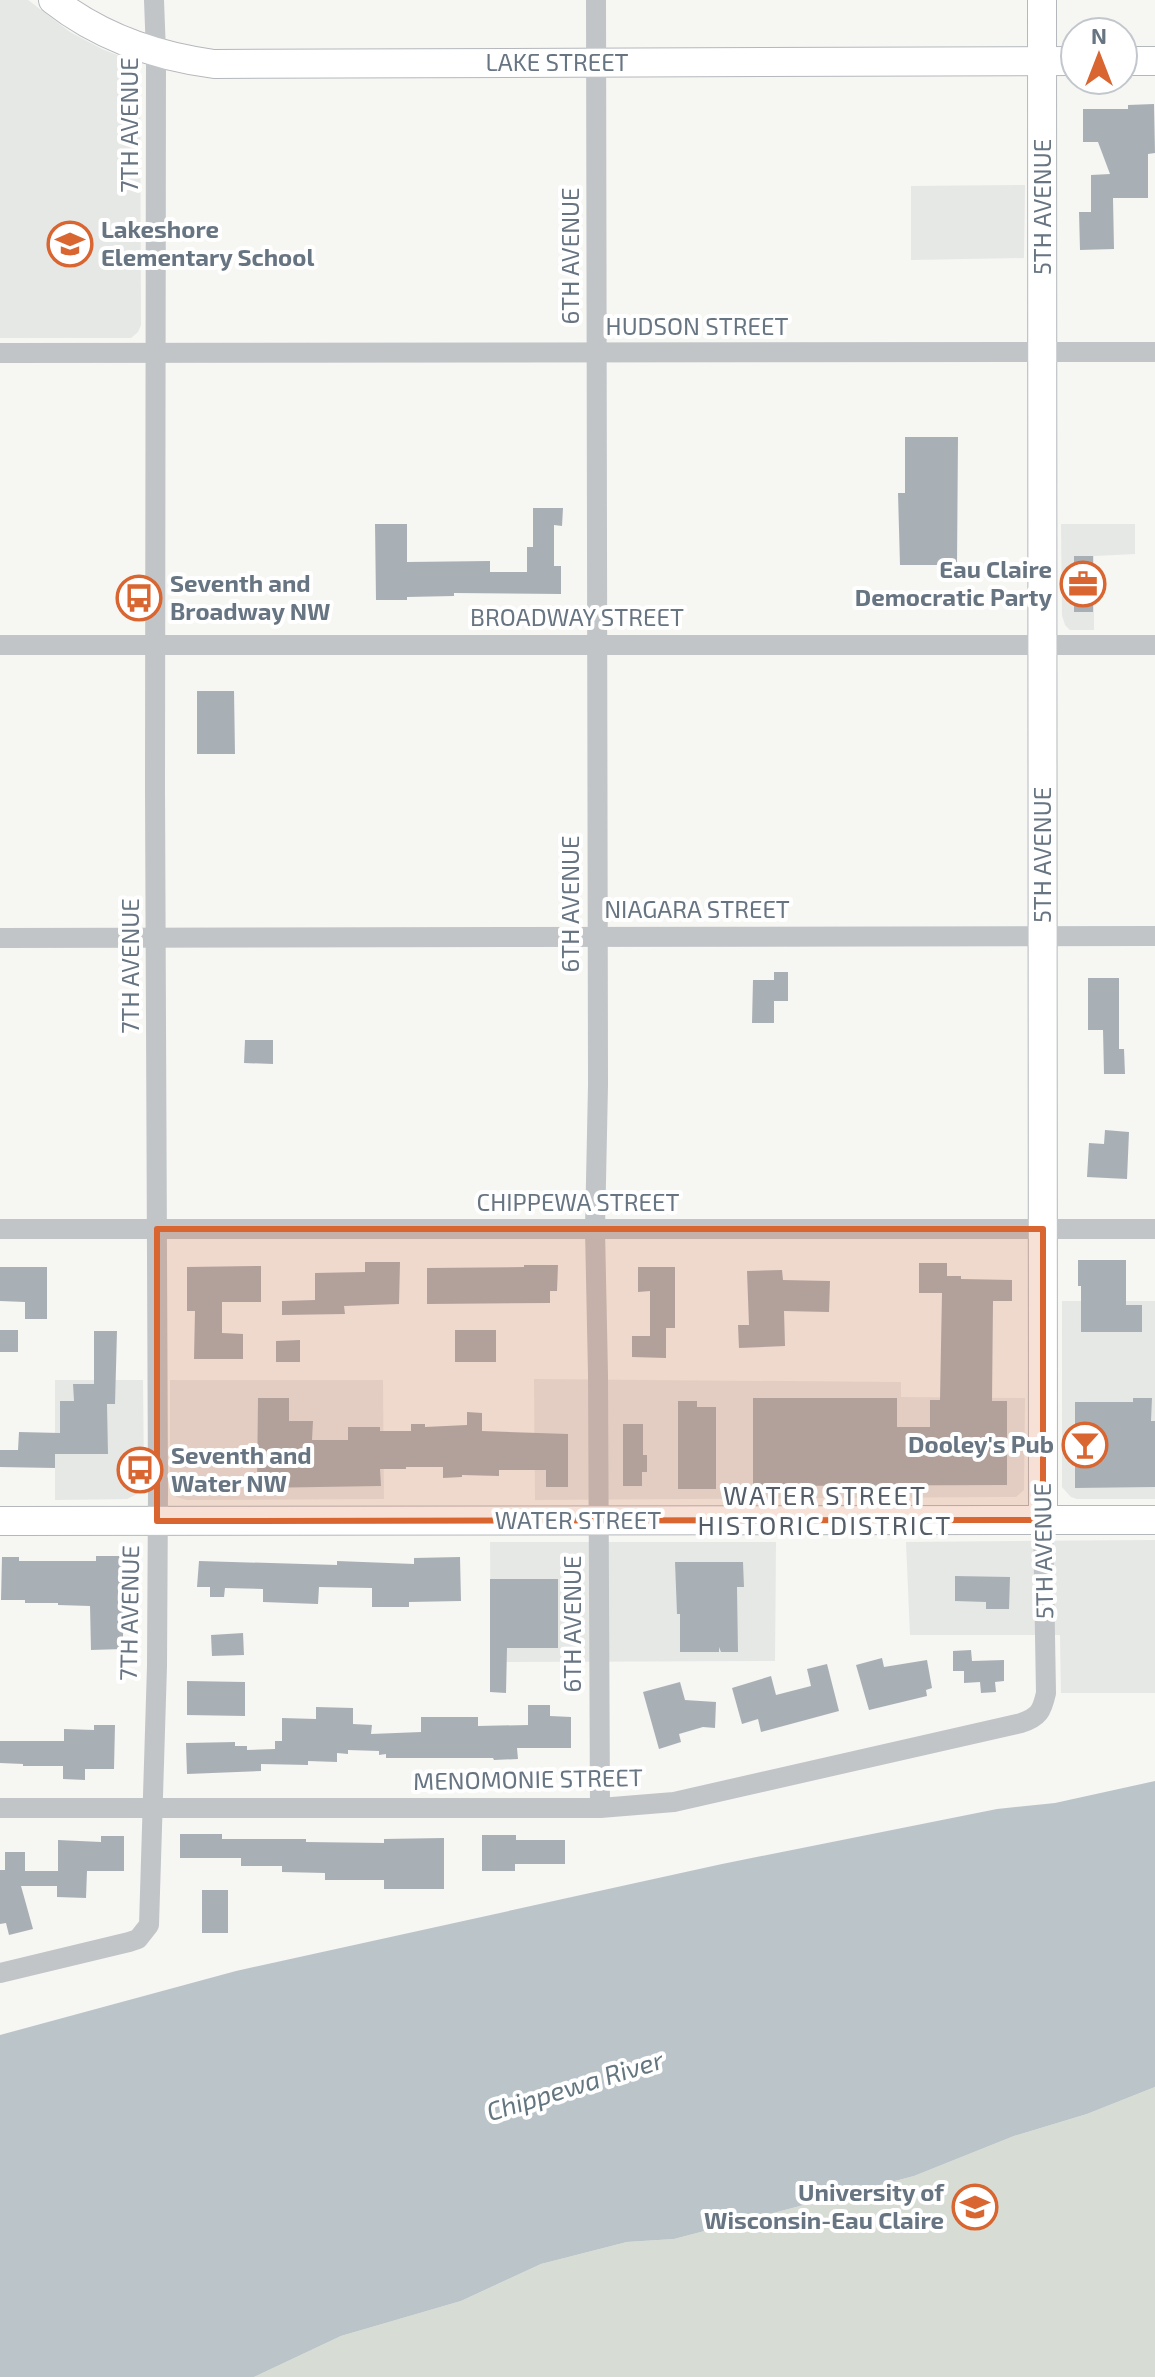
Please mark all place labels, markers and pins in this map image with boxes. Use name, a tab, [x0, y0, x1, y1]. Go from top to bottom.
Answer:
place label: Lakeshore Elementary School	[101, 214, 314, 271]
school or university icon: Lakeshore Elementary School	[46, 220, 94, 268]
place label: Eau Claire Democratic Party	[855, 554, 1052, 611]
office icon: Eau Claire Democratic Party	[1059, 560, 1107, 608]
place label: Seventh and Broadway NW	[170, 568, 330, 625]
bus stop icon: Seventh and Broadway NW	[115, 574, 163, 622]
bar icon: Dooley's Pub	[1061, 1421, 1109, 1469]
place label: Dooley's Pub	[908, 1429, 1054, 1458]
place label: Seventh and Water NW	[171, 1440, 312, 1497]
bus stop icon: Seventh and Water NW	[116, 1446, 164, 1494]
place label: University of Wisconsin-Eau Claire	[704, 2177, 945, 2234]
school or university icon: University of Wisconsin-Eau Claire	[951, 2183, 999, 2231]

